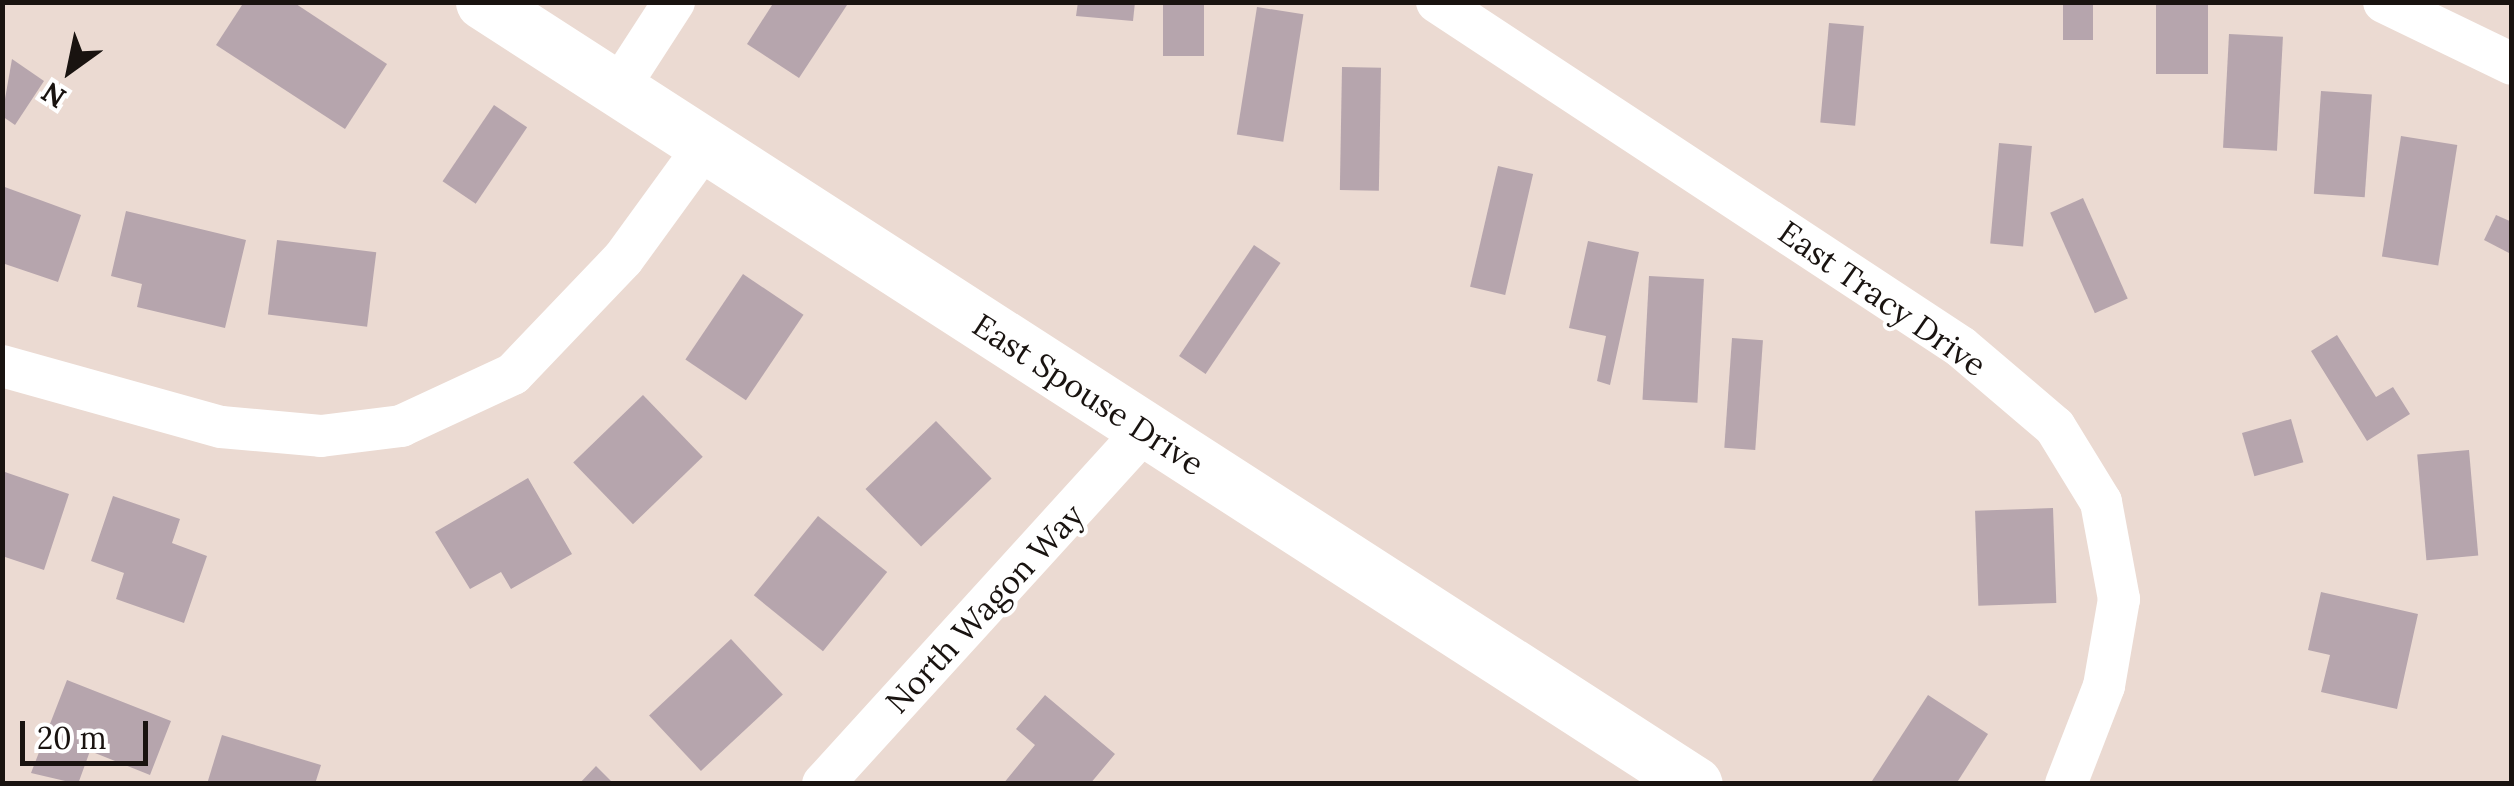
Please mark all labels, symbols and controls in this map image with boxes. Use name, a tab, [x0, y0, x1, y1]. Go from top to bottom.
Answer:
north arrow	[20, 20, 120, 120]
text: N	[35, 74, 73, 116]
street label: East Tracy Drive	[1771, 213, 1993, 385]
street label: East Spouse Drive	[965, 306, 1211, 484]
street label: North Wagon Way	[878, 497, 1092, 721]
scale bar	[25, 701, 152, 763]
text: 20 m	[37, 719, 106, 757]

